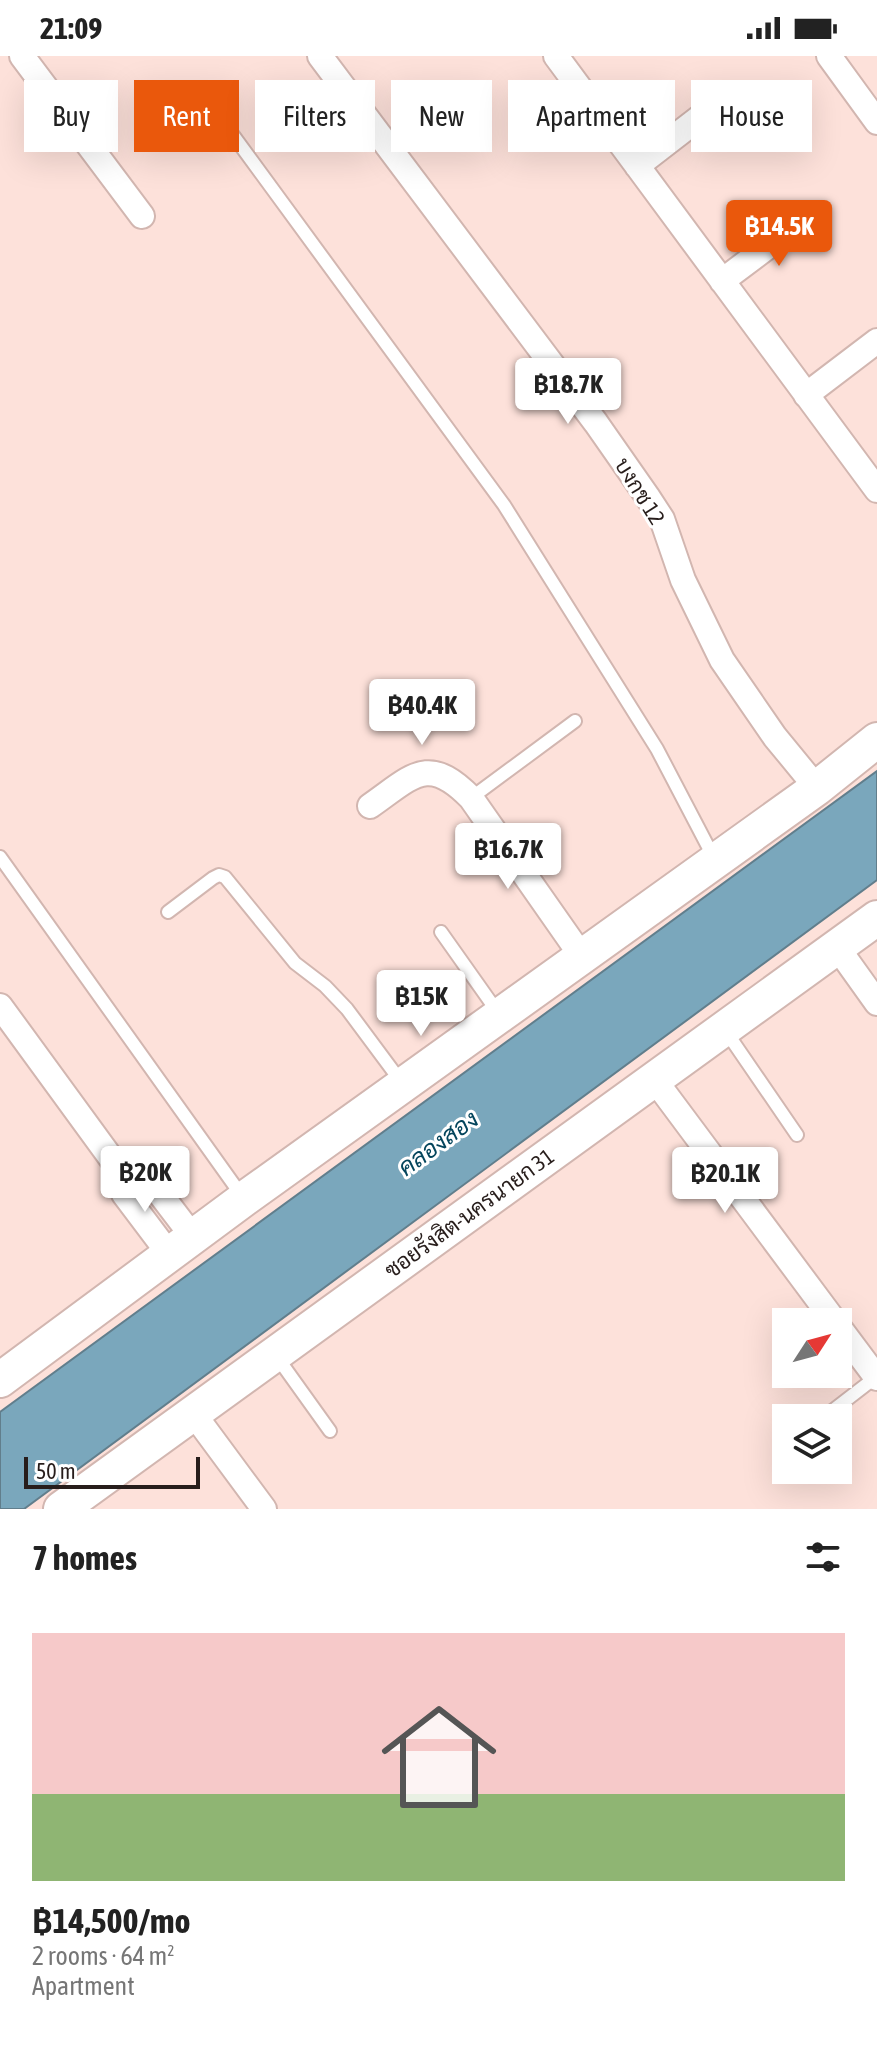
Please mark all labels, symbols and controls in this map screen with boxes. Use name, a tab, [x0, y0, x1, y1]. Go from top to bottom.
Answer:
text: 21:09	[40, 11, 102, 45]
chip: Buy	[24, 80, 118, 152]
chip: Rent	[134, 80, 239, 152]
chip: Filters	[255, 80, 375, 152]
chip: New	[391, 80, 492, 152]
chip: Apartment	[508, 80, 675, 152]
chip: House	[691, 80, 812, 152]
pin: ฿14.5K	[714, 200, 844, 268]
text: ฿14.5K	[744, 211, 814, 241]
pin: ฿18.7K	[503, 358, 633, 426]
text: ฿18.7K	[533, 369, 603, 399]
street label: บงกช 12	[609, 453, 671, 529]
pin: ฿40.4K	[357, 679, 487, 747]
text: ฿40.4K	[387, 690, 457, 720]
pin: ฿16.7K	[443, 823, 573, 891]
text: ฿16.7K	[473, 834, 543, 864]
pin: ฿15K	[374, 970, 468, 1038]
text: ฿15K	[395, 981, 447, 1011]
water label: คลองสอง	[393, 1105, 483, 1181]
street label: ซอยรังสิต-นครนายก 31	[379, 1143, 559, 1283]
pin: ฿20K	[98, 1146, 192, 1214]
pin: ฿20.1K	[660, 1147, 790, 1215]
text: ฿20K	[119, 1157, 171, 1187]
text: ฿20.1K	[690, 1158, 760, 1188]
north arrow	[772, 1308, 852, 1388]
map controls	[772, 1308, 852, 1484]
button: layers	[772, 1404, 852, 1484]
scale bar	[24, 1453, 200, 1489]
text: 50 m	[36, 1458, 76, 1484]
icon: filters	[801, 1535, 845, 1579]
text: 7 homes	[32, 1538, 137, 1577]
icon: home	[367, 1685, 511, 1829]
text: ฿14,500/mo	[32, 1901, 190, 1940]
text: 2 rooms · 64 m²	[32, 1941, 174, 1971]
text: Apartment	[32, 1971, 135, 2001]

